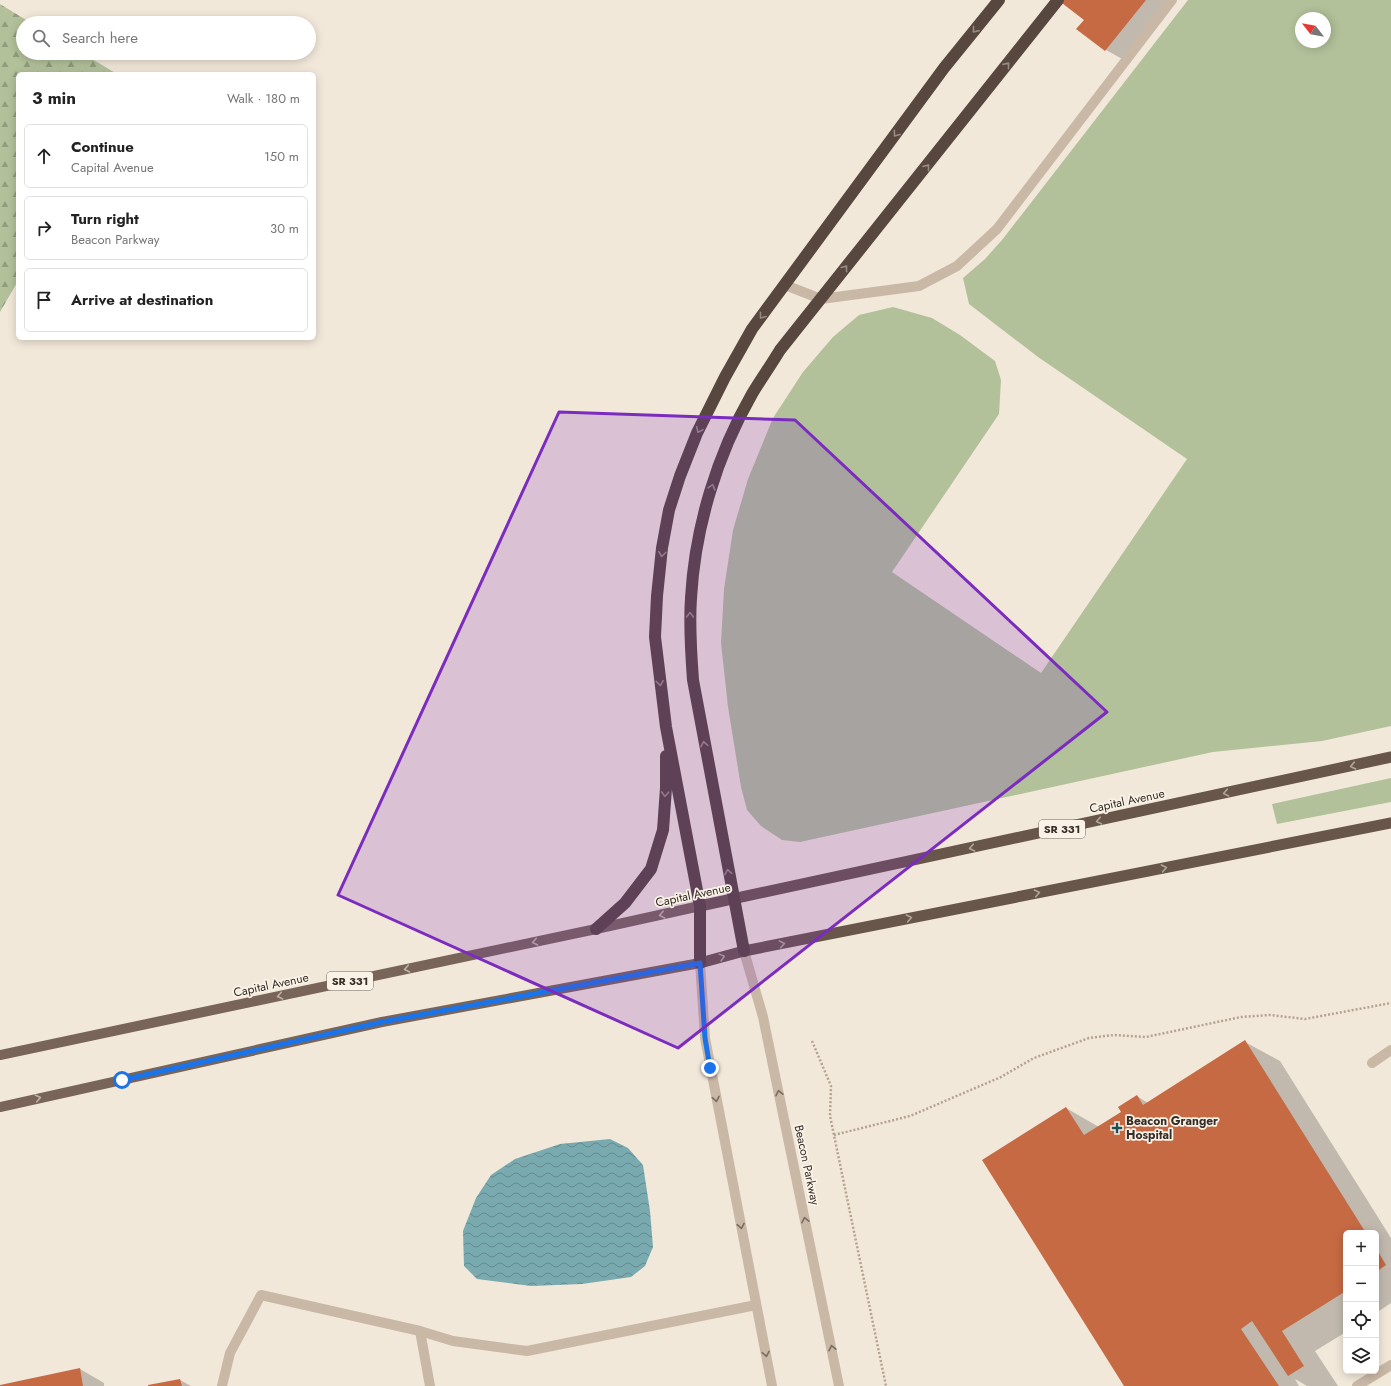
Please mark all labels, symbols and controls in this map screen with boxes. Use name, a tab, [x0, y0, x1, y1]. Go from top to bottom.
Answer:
north arrow	[1295, 12, 1331, 48]
search box	[16, 16, 316, 60]
one-way arrow	[972, 26, 979, 33]
icon: search	[30, 27, 52, 49]
text: Search here	[62, 27, 138, 49]
one-way arrow	[1002, 62, 1009, 69]
text: 3 min	[32, 86, 76, 110]
text: Walk · 180 m	[227, 89, 300, 108]
one-way arrow	[893, 130, 901, 137]
text: Continue	[71, 136, 134, 158]
icon: ahead	[33, 145, 55, 167]
text: 150 m	[264, 147, 299, 166]
text: Capital Avenue	[71, 158, 154, 177]
one-way arrow	[922, 164, 929, 171]
text: Turn right	[71, 208, 139, 230]
icon: right	[33, 217, 55, 239]
text: 30 m	[270, 219, 299, 238]
text: Beacon Parkway	[71, 230, 159, 249]
one-way arrow	[840, 265, 847, 272]
icon: arrive	[33, 289, 55, 311]
text: Arrive at destination	[71, 289, 213, 311]
one-way arrow	[759, 312, 766, 319]
one-way arrow	[696, 425, 704, 433]
one-way arrow	[707, 484, 716, 491]
one-way arrow	[658, 550, 667, 557]
one-way arrow	[686, 612, 695, 618]
one-way arrow	[656, 680, 665, 686]
one-way arrow	[700, 741, 709, 747]
one-way arrow	[1350, 761, 1356, 769]
street label: Capital Avenue	[1088, 784, 1166, 818]
one-way arrow	[1223, 789, 1229, 797]
one-way arrow	[661, 791, 670, 797]
one-way arrow	[1096, 816, 1102, 824]
road number: SR 331	[1039, 820, 1085, 838]
one-way arrow	[969, 843, 975, 852]
one-way arrow	[1161, 864, 1167, 873]
one-way arrow	[724, 869, 733, 875]
street label: Capital Avenue	[654, 878, 732, 912]
one-way arrow	[1034, 890, 1040, 898]
one-way arrow	[658, 910, 665, 918]
one-way arrow	[906, 915, 912, 923]
one-way arrow	[531, 938, 538, 946]
one-way arrow	[779, 940, 785, 948]
one-way arrow	[718, 953, 725, 962]
one-way arrow	[404, 965, 411, 973]
street label: Capital Avenue	[232, 968, 310, 1002]
road number: SR 331	[327, 972, 373, 990]
one-way arrow	[277, 992, 283, 1000]
route end	[701, 1059, 719, 1077]
route start	[113, 1071, 131, 1089]
one-way arrow	[776, 1090, 784, 1096]
one-way arrow	[35, 1095, 41, 1103]
one-way arrow	[712, 1095, 720, 1102]
place label: Beacon Granger Hospital	[1126, 1112, 1218, 1144]
marker: Beacon Granger Hospital	[1111, 1122, 1123, 1134]
street label: Beacon Parkway	[790, 1123, 824, 1207]
one-way arrow	[802, 1217, 810, 1224]
one-way arrow	[736, 1223, 745, 1229]
map controls	[1343, 1230, 1379, 1374]
button: +	[1343, 1230, 1379, 1266]
button: −	[1343, 1266, 1379, 1302]
button: locate	[1343, 1302, 1379, 1338]
button: layers	[1343, 1338, 1379, 1374]
one-way arrow	[828, 1345, 836, 1351]
one-way arrow	[761, 1351, 769, 1357]

